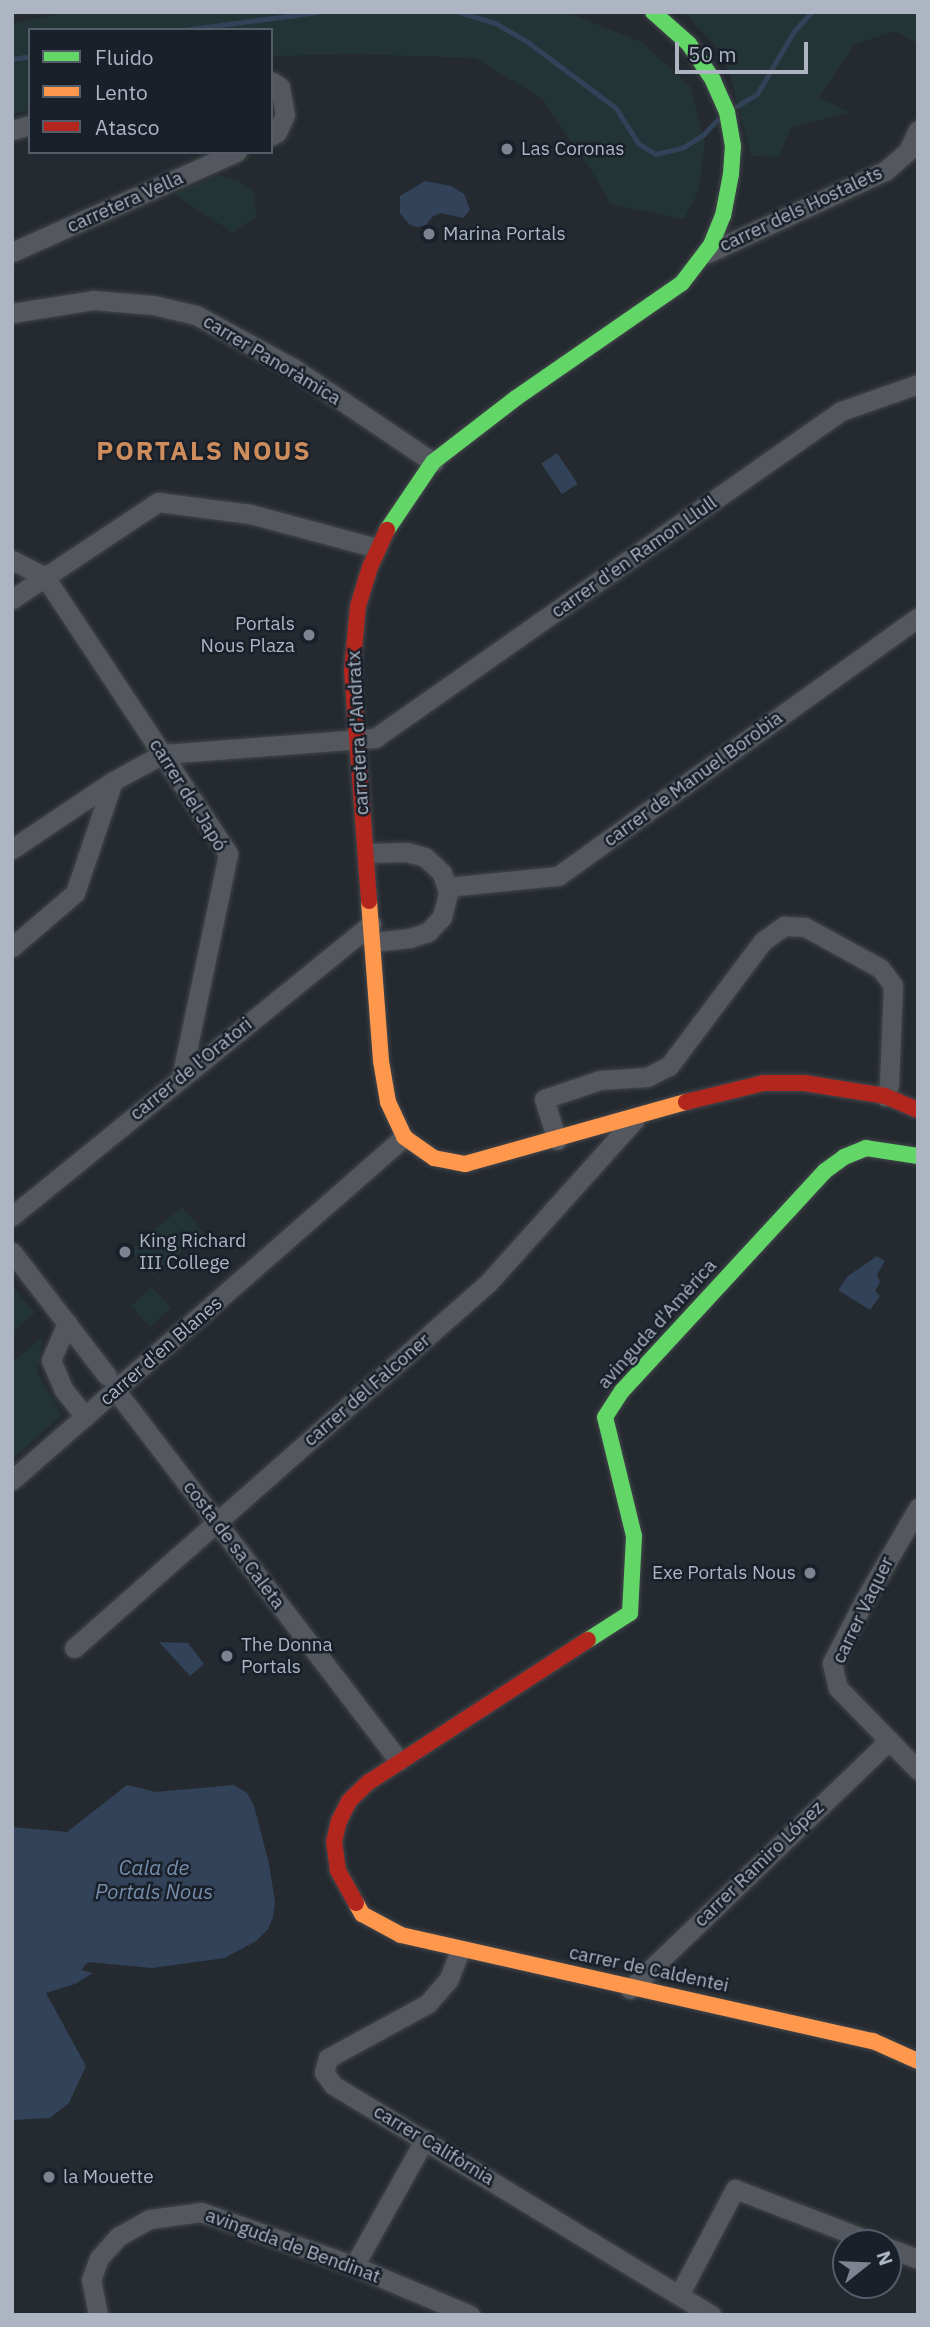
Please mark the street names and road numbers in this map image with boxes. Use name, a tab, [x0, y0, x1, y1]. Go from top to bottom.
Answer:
street label: carrer dels Hostalets	[716, 161, 886, 257]
street label: carretera Vella	[64, 166, 186, 238]
street label: carrer Panoràmica	[199, 310, 345, 410]
street label: carrer d'en Ramon Llull	[547, 491, 721, 623]
street label: carretera d'Andratx	[342, 650, 374, 816]
street label: carrer de Manuel Borobia	[599, 707, 787, 851]
street label: carrer del Japó	[144, 735, 232, 855]
street label: carrer de l'Oratori	[125, 1013, 257, 1125]
street label: avinguda d'Amèrica	[593, 1254, 721, 1394]
street label: carrer d'en Blanes	[95, 1292, 227, 1410]
street label: carrer del Falconer	[299, 1329, 435, 1451]
street label: costa de sa Caleta	[178, 1476, 290, 1614]
street label: carrer Vaquer	[827, 1553, 899, 1667]
street label: carrer Ramiro López	[690, 1796, 828, 1932]
street label: carrer de Caldentei	[567, 1941, 731, 1997]
street label: carrer Califòrnia	[370, 2100, 498, 2190]
street label: avinguda de Bendinat	[203, 2204, 383, 2288]

